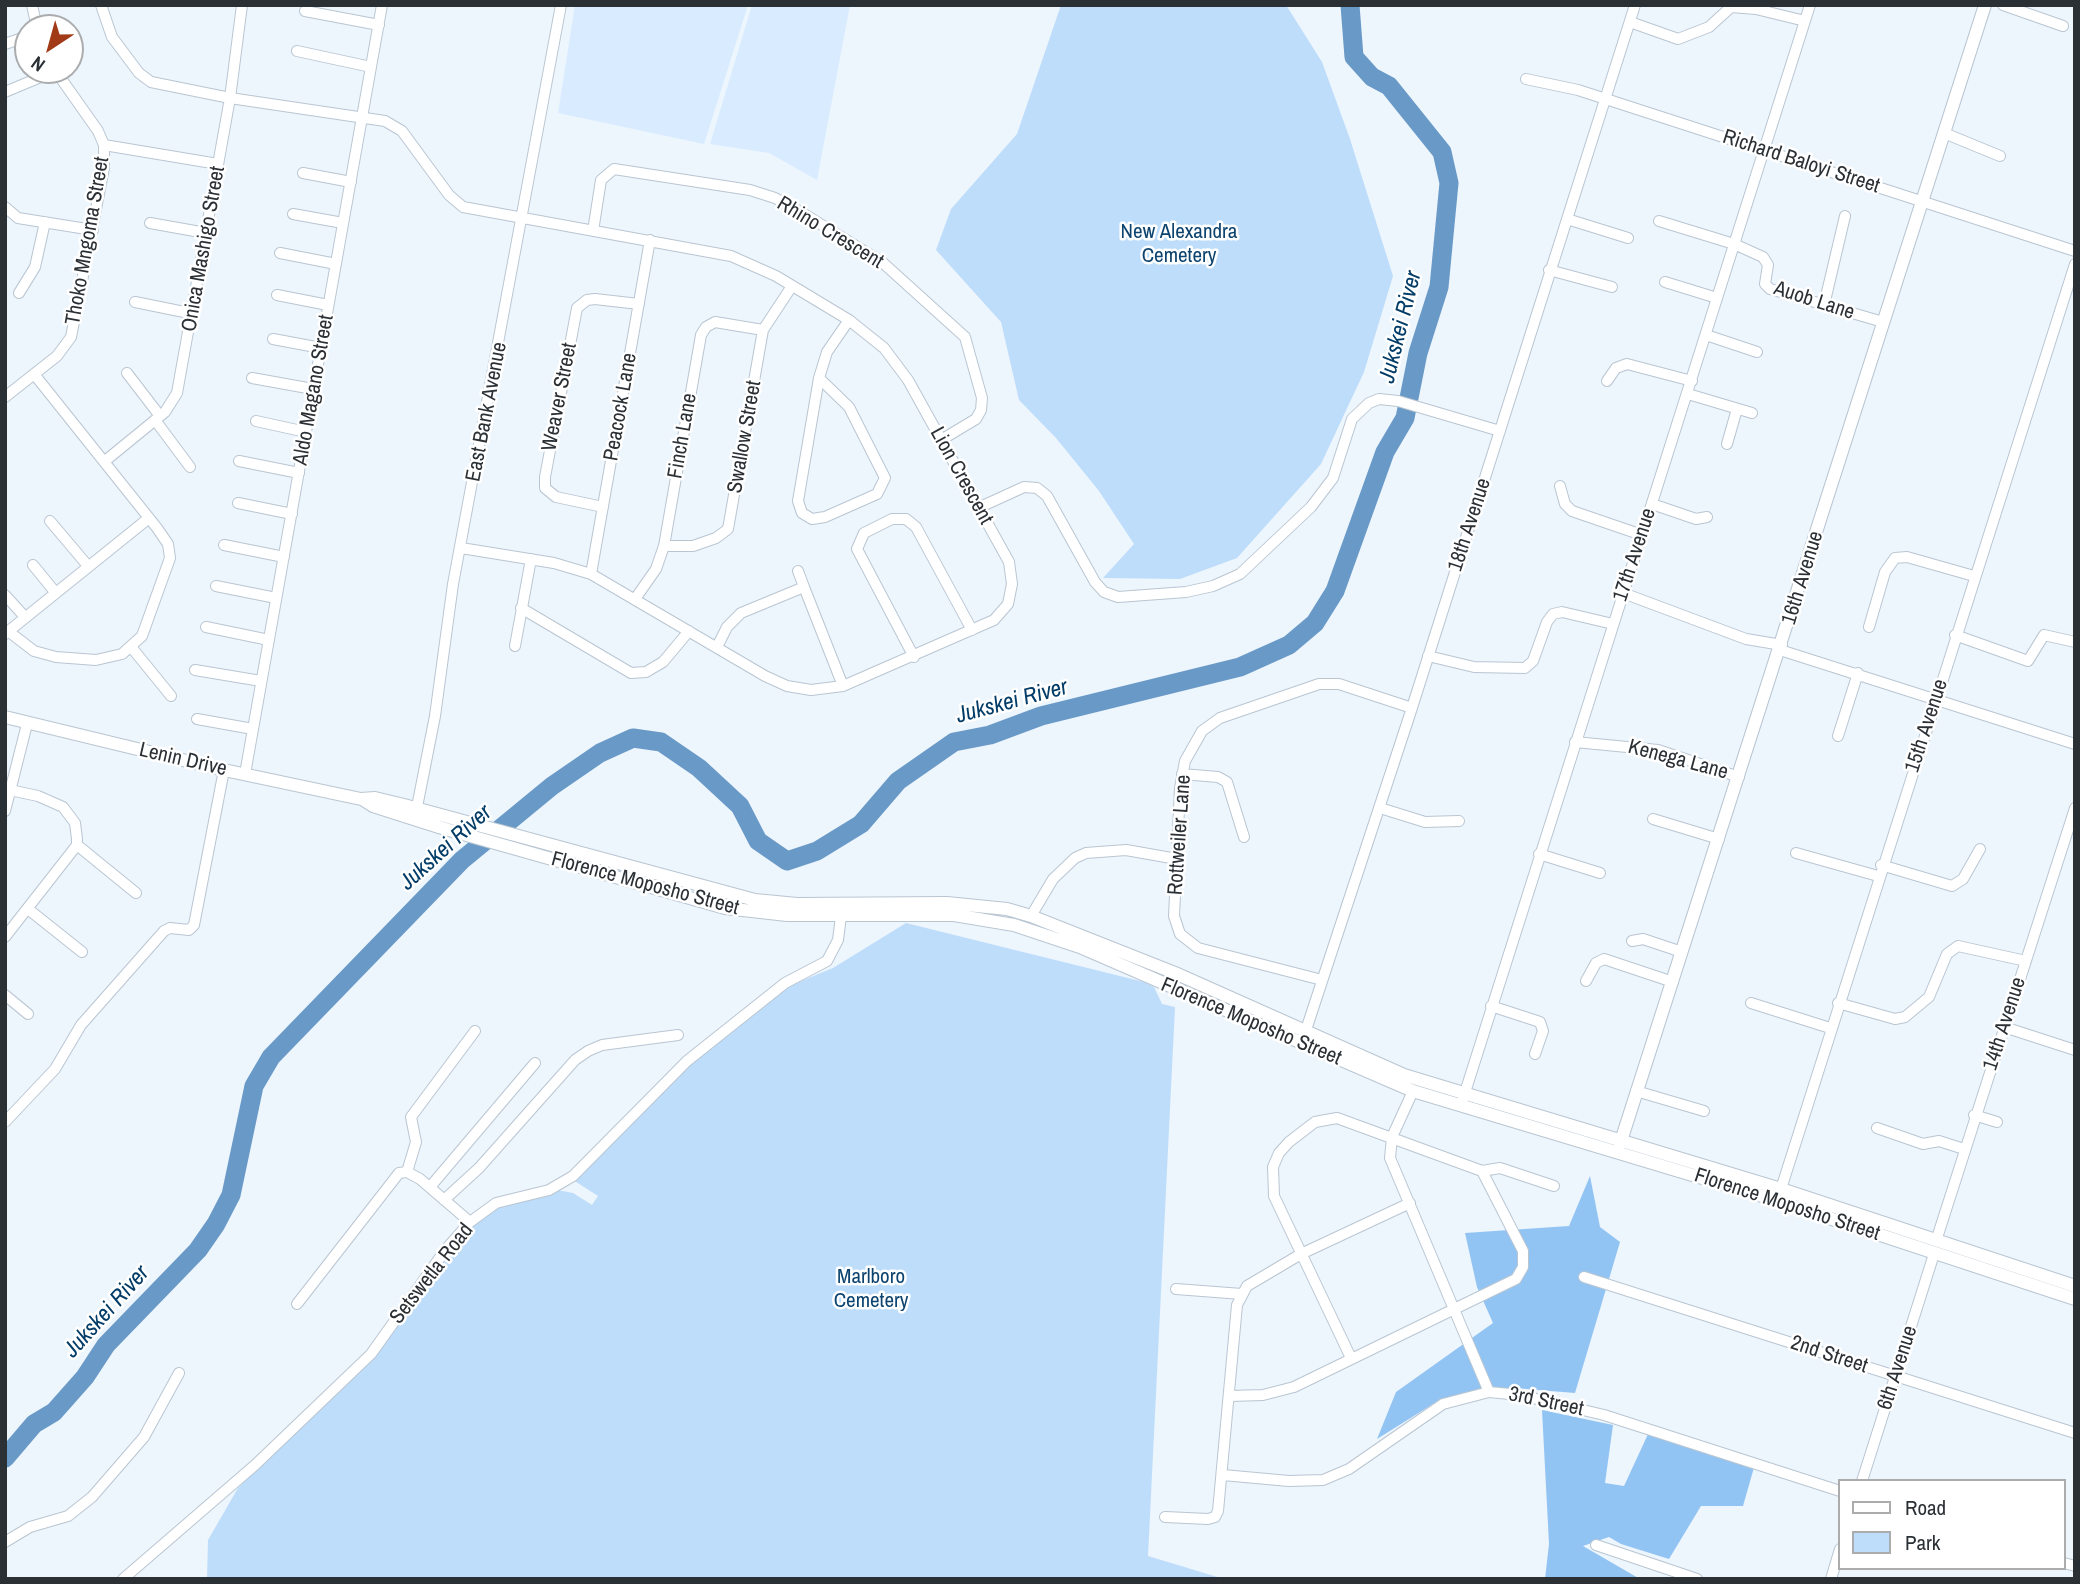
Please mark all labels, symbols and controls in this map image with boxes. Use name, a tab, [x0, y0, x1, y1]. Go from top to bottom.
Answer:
north arrow	[14, 14, 84, 84]
text: N	[26, 51, 50, 78]
street label: Richard Baloyi Street	[1719, 125, 1883, 199]
street label: Thoko Mngoma Street	[61, 155, 115, 327]
street label: Onica Mashigo Street	[177, 164, 231, 334]
street label: Rhino Crescent	[772, 191, 888, 275]
park label: New Alexandra Cemetery	[1121, 219, 1237, 269]
water label: Jukskei River	[1374, 268, 1428, 386]
street label: Auob Lane	[1770, 276, 1858, 326]
street label: Aldo Magano Street	[288, 313, 340, 467]
street label: East Bank Avenue	[461, 340, 513, 484]
street label: Weaver Street	[537, 341, 583, 453]
street label: Peacock Lane	[599, 351, 643, 463]
street label: Swallow Street	[723, 379, 767, 495]
street label: Finch Lane	[663, 391, 703, 481]
street label: Lion Crescent	[924, 423, 998, 529]
street label: 18th Avenue	[1443, 475, 1497, 575]
street label: 17th Avenue	[1608, 505, 1662, 605]
street label: 16th Avenue	[1777, 528, 1829, 628]
water label: Jukskei River	[953, 674, 1071, 730]
street label: 15th Avenue	[1900, 676, 1954, 776]
street label: Kenega Lane	[1625, 735, 1731, 785]
street label: Lenin Drive	[137, 738, 229, 782]
street label: Rottweiler Lane	[1163, 774, 1197, 896]
water label: Jukskei River	[394, 800, 498, 896]
street label: Florence Moposho Street	[548, 847, 742, 921]
street label: Florence Moposho Street	[1157, 973, 1345, 1071]
street label: 14th Avenue	[1978, 974, 2032, 1074]
street label: Florence Moposho Street	[1691, 1163, 1883, 1247]
street label: Setswetla Road	[385, 1219, 479, 1329]
water label: Jukskei River	[59, 1260, 155, 1364]
park label: Marlboro Cemetery	[834, 1264, 908, 1314]
street label: 6th Avenue	[1873, 1323, 1923, 1413]
street label: 2nd Street	[1787, 1331, 1871, 1379]
street label: 3rd Street	[1506, 1382, 1586, 1422]
legend	[1839, 1479, 2066, 1570]
text: Road	[1905, 1493, 1946, 1522]
text: Park	[1905, 1528, 1940, 1557]

